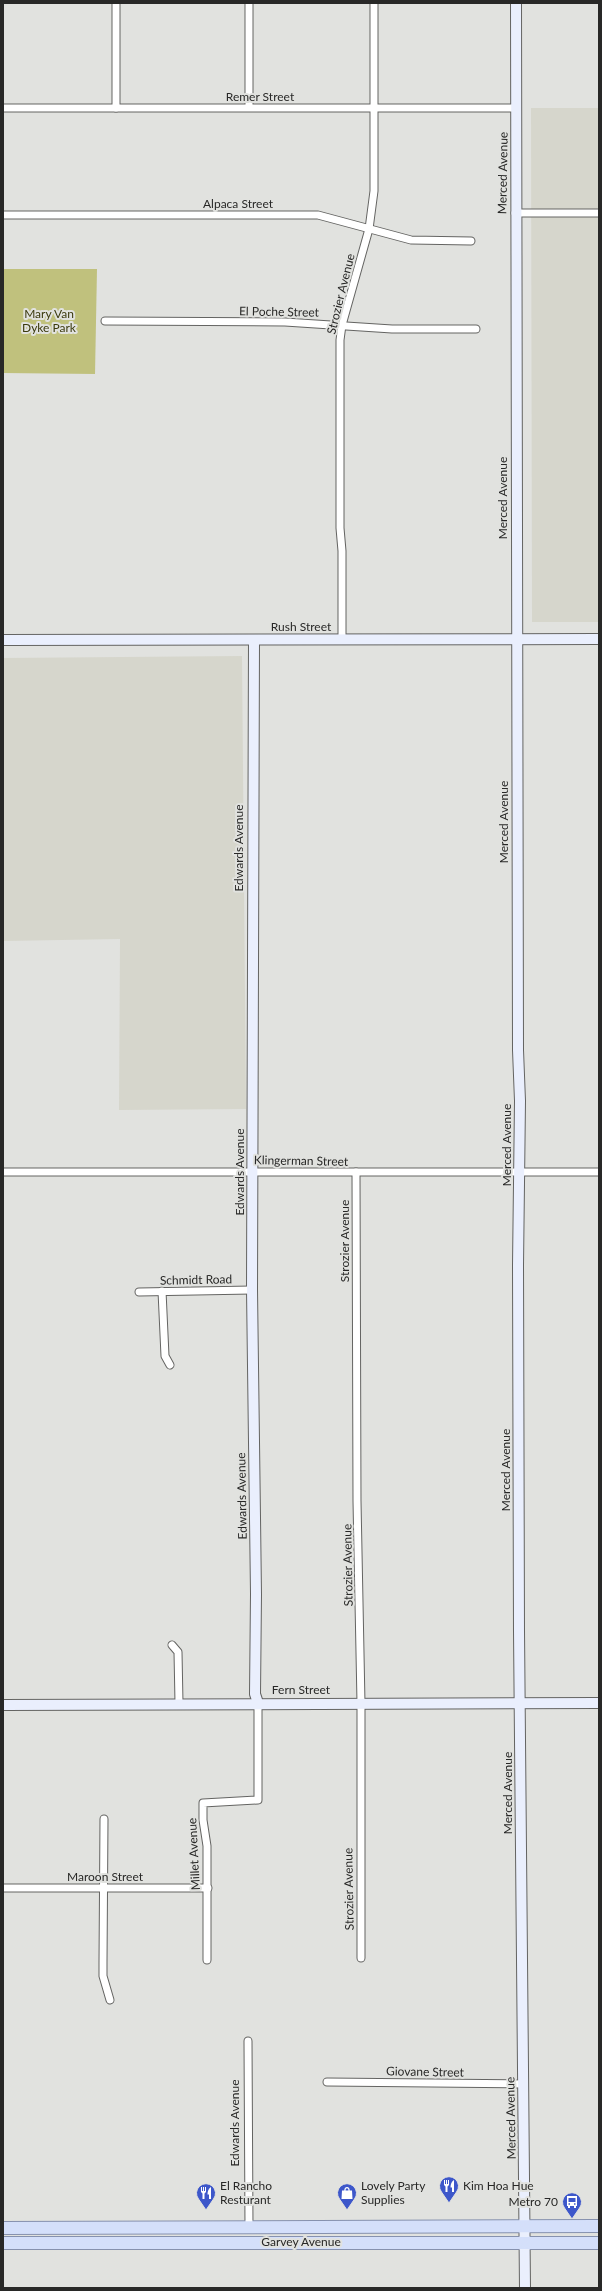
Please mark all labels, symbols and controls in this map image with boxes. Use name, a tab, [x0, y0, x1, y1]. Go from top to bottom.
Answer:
street label: Remer Street	[226, 89, 295, 104]
street label: Merced Avenue	[494, 132, 511, 214]
street label: Alpaca Street	[203, 196, 274, 211]
street label: Strozier Avenue	[323, 252, 358, 336]
street label: El Poche Street	[239, 303, 320, 320]
park label: Mary Van Dyke Park	[22, 306, 77, 335]
street label: Merced Avenue	[495, 457, 510, 539]
street label: Rush Street	[271, 619, 332, 634]
street label: Merced Avenue	[496, 781, 511, 863]
street label: Edwards Avenue	[231, 804, 246, 892]
street label: Merced Avenue	[499, 1104, 514, 1186]
street label: Edwards Avenue	[232, 1128, 247, 1216]
street label: Klingerman Street	[254, 1152, 349, 1169]
street label: Strozier Avenue	[337, 1200, 352, 1282]
street label: Schmidt Road	[160, 1271, 232, 1288]
street label: Merced Avenue	[498, 1429, 513, 1511]
street label: Edwards Avenue	[233, 1452, 250, 1540]
street label: Strozier Avenue	[339, 1524, 356, 1606]
street label: Fern Street	[272, 1682, 331, 1697]
street label: Merced Avenue	[500, 1752, 515, 1834]
street label: Millet Avenue	[184, 1817, 203, 1891]
street label: Strozier Avenue	[340, 1848, 357, 1930]
street label: Maroon Street	[67, 1869, 144, 1884]
street label: Giovane Street	[386, 2063, 465, 2080]
street label: Merced Avenue	[502, 2077, 519, 2159]
street label: Edwards Avenue	[227, 2079, 242, 2167]
restaurant icon: Kim Hoa Hue	[438, 2175, 460, 2203]
place label: El Rancho Resturant	[220, 2178, 272, 2207]
place label: Lovely Party Supplies	[361, 2178, 426, 2207]
place label: Kim Hoa Hue	[463, 2178, 534, 2193]
restaurant icon: El Rancho Resturant	[195, 2182, 217, 2210]
shop icon: Lovely Party Supplies	[336, 2182, 358, 2210]
bus stop icon: Metro 70	[561, 2191, 583, 2219]
place label: Metro 70	[509, 2194, 558, 2209]
street label: Garvey Avenue	[261, 2234, 341, 2249]

